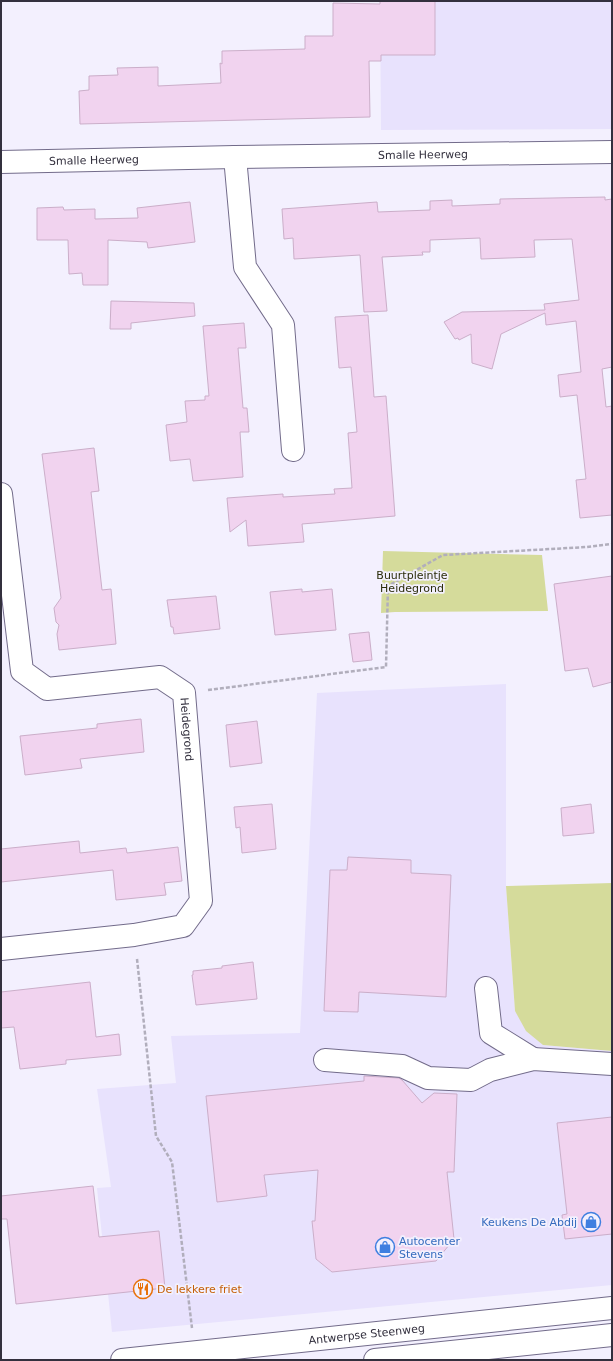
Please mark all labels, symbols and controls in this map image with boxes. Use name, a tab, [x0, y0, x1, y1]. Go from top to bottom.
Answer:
street label: Smalle Heerweg	[378, 147, 468, 162]
street label: Smalle Heerweg	[49, 153, 139, 167]
park label: Buurtpleintje Heidegrond	[376, 569, 448, 595]
street label: Heidegrond	[178, 697, 196, 762]
shop icon: Keukens De Abdij	[580, 1211, 602, 1233]
place label: Keukens De Abdij	[481, 1216, 577, 1229]
place label: Autocenter Stevens	[399, 1235, 460, 1261]
shop icon: Autocenter Stevens	[374, 1236, 396, 1258]
restaurant icon: De lekkere friet	[132, 1278, 154, 1300]
place label: De lekkere friet	[157, 1283, 242, 1296]
street label: Antwerpse Steenweg	[308, 1321, 425, 1347]

